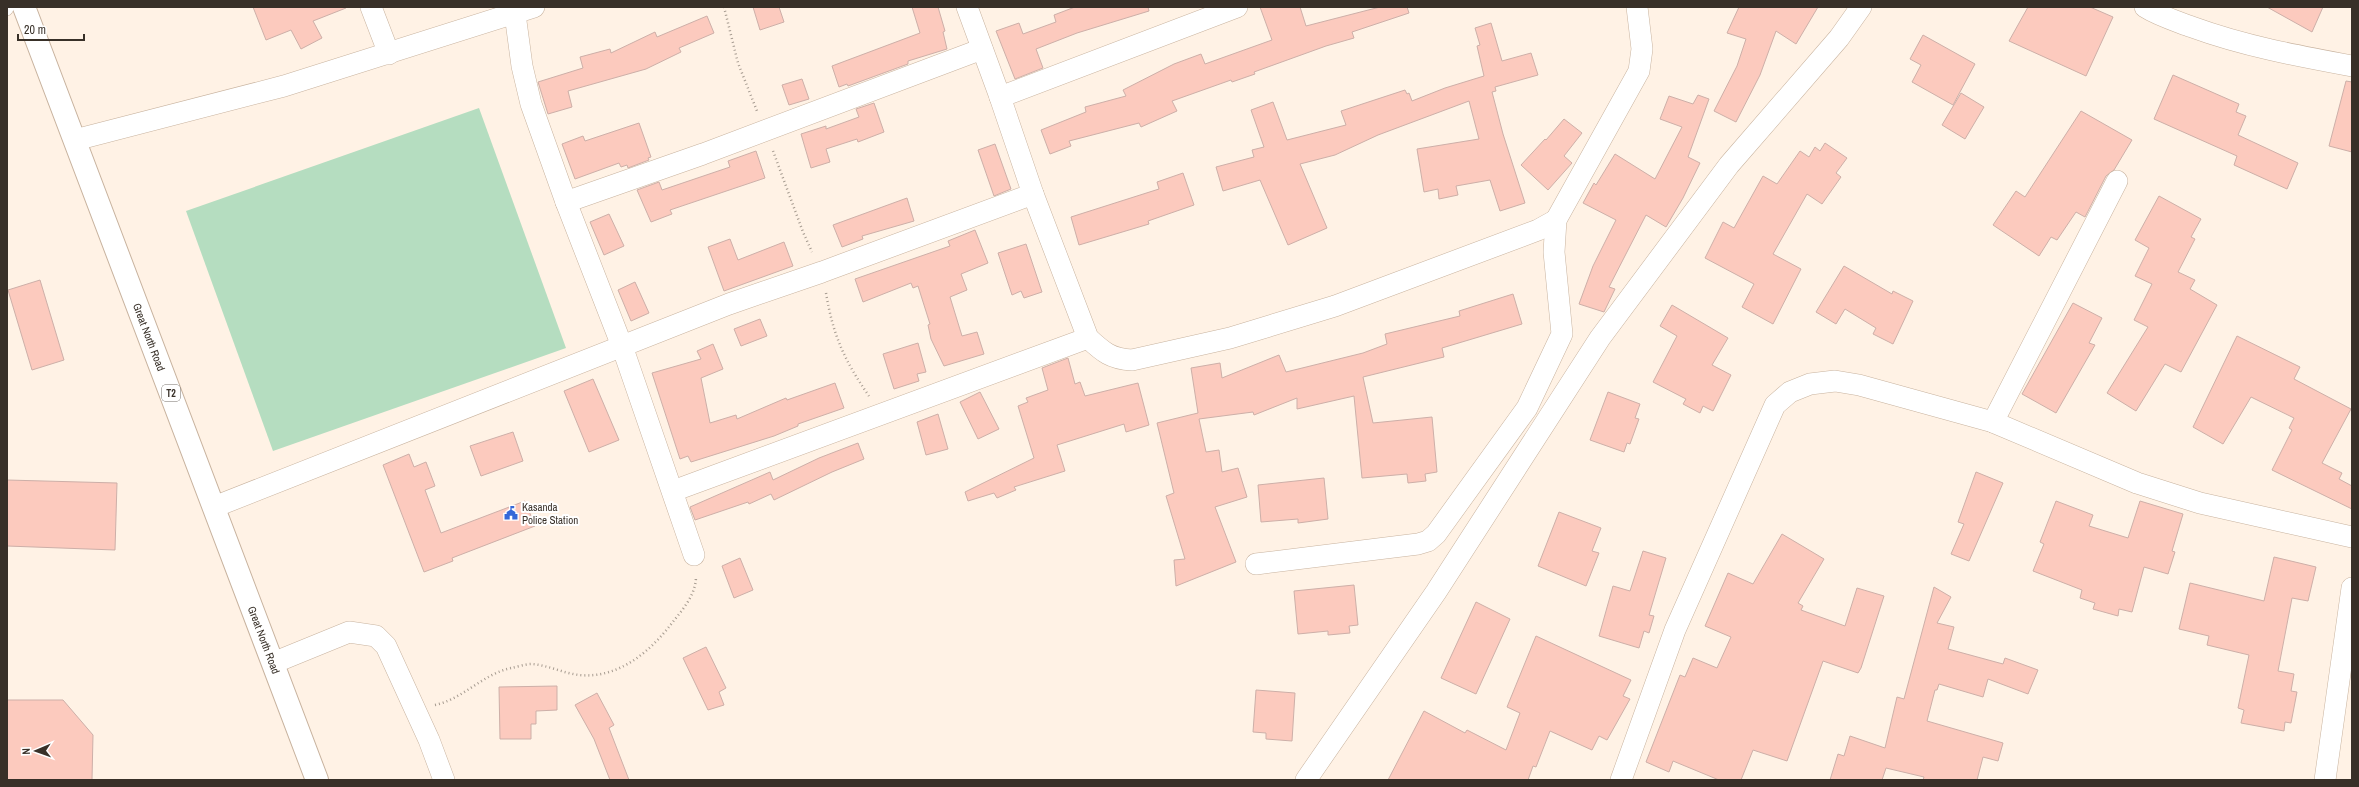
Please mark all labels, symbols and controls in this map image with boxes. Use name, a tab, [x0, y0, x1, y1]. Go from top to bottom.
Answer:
scale bar	[18, 16, 84, 42]
text: 20 m	[24, 22, 46, 38]
street label: Great North Road	[130, 301, 168, 373]
road number: T2	[162, 385, 180, 401]
place label: Kasanda Police Station	[522, 500, 578, 527]
public building icon: Kasanda Police Station	[503, 505, 519, 521]
street label: Great North Road	[245, 604, 283, 676]
north arrow	[16, 731, 56, 771]
text: N	[19, 748, 33, 755]

